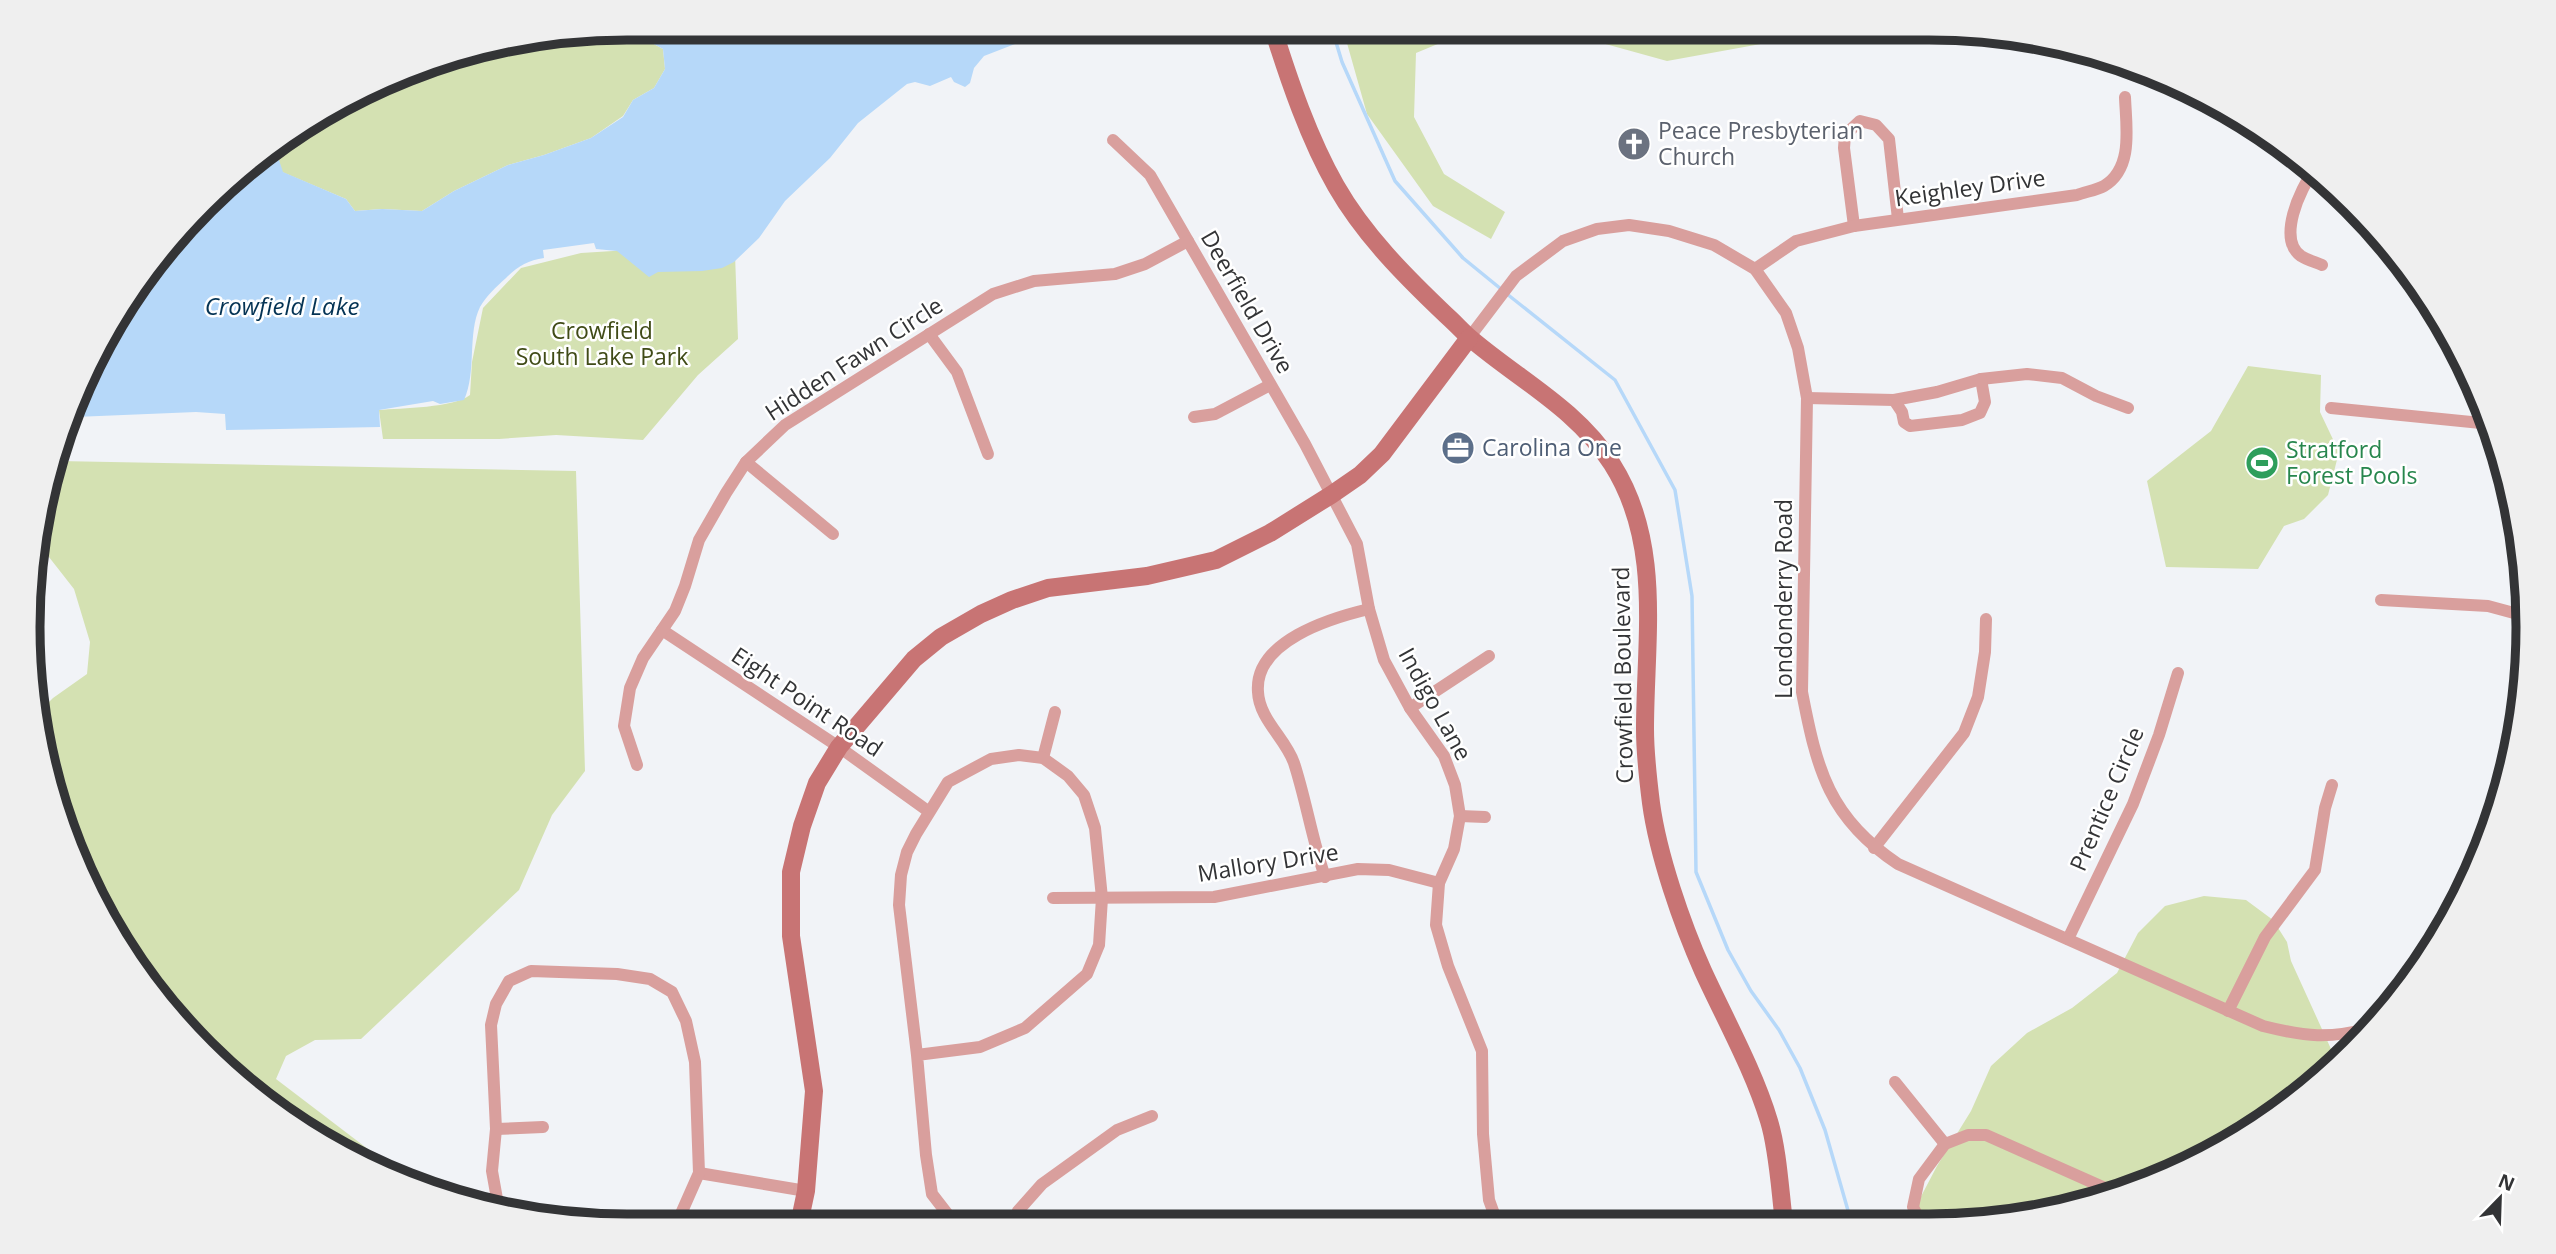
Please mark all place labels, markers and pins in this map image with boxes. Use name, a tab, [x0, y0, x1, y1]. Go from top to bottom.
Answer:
place label: Peace Presbyterian Church	[1658, 114, 1863, 172]
church icon: Peace Presbyterian Church	[1615, 125, 1653, 163]
office icon: Carolina One	[1439, 429, 1477, 467]
place label: Carolina One	[1482, 431, 1622, 463]
place label: Stratford Forest Pools	[2286, 433, 2417, 491]
sports icon: Stratford Forest Pools	[2243, 444, 2281, 482]

